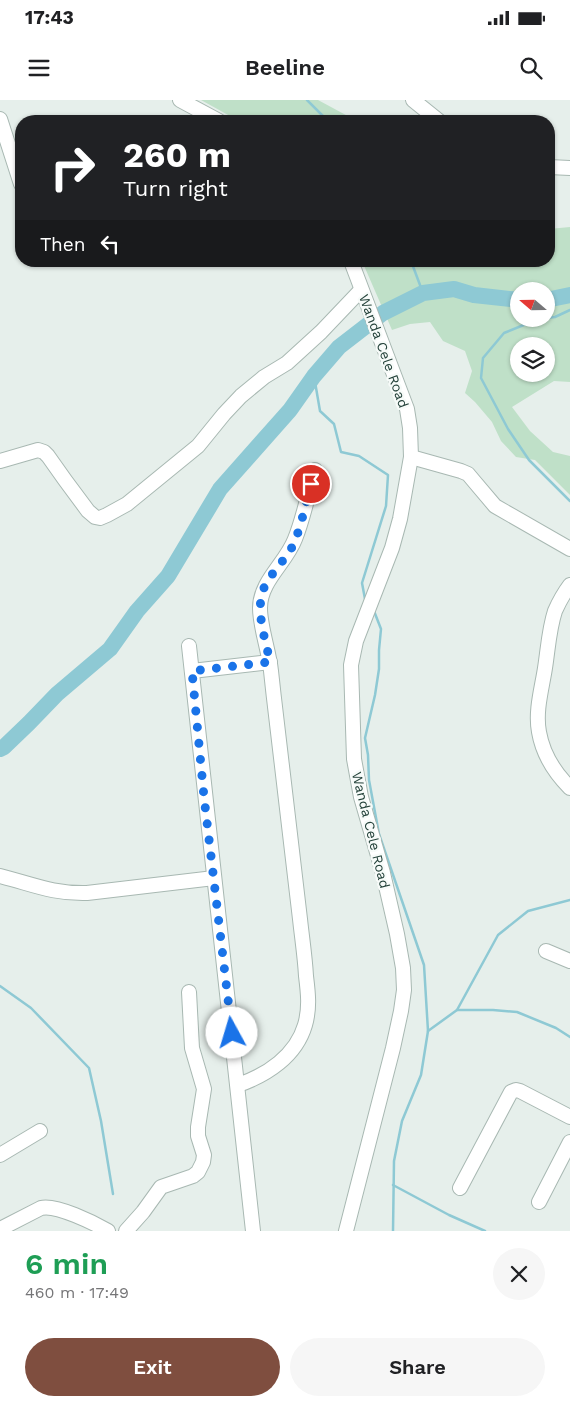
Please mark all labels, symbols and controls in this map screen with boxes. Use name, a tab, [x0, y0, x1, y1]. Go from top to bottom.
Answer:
text: 17:43	[25, 6, 74, 29]
icon: menu	[25, 54, 53, 82]
icon: search	[517, 54, 545, 82]
text: Beeline	[245, 55, 325, 80]
text: 260 m	[123, 134, 231, 176]
icon: right	[40, 135, 105, 200]
text: Turn right	[123, 176, 228, 201]
icon: left	[96, 230, 124, 258]
text: Then	[40, 233, 86, 256]
north arrow	[510, 282, 555, 328]
map controls	[510, 282, 555, 382]
street label: Wanda Cele Road	[356, 292, 412, 410]
button: layers	[510, 337, 555, 382]
pin	[290, 463, 332, 505]
icon: arrive	[297, 470, 325, 498]
street label: Wanda Cele Road	[349, 770, 393, 890]
position arrow	[205, 1006, 257, 1058]
text: 6 min	[25, 1246, 108, 1281]
button: close	[493, 1248, 545, 1300]
text: 460 m · 17:49	[25, 1283, 129, 1302]
button: Exit	[25, 1338, 280, 1396]
button: Share	[290, 1338, 545, 1396]

